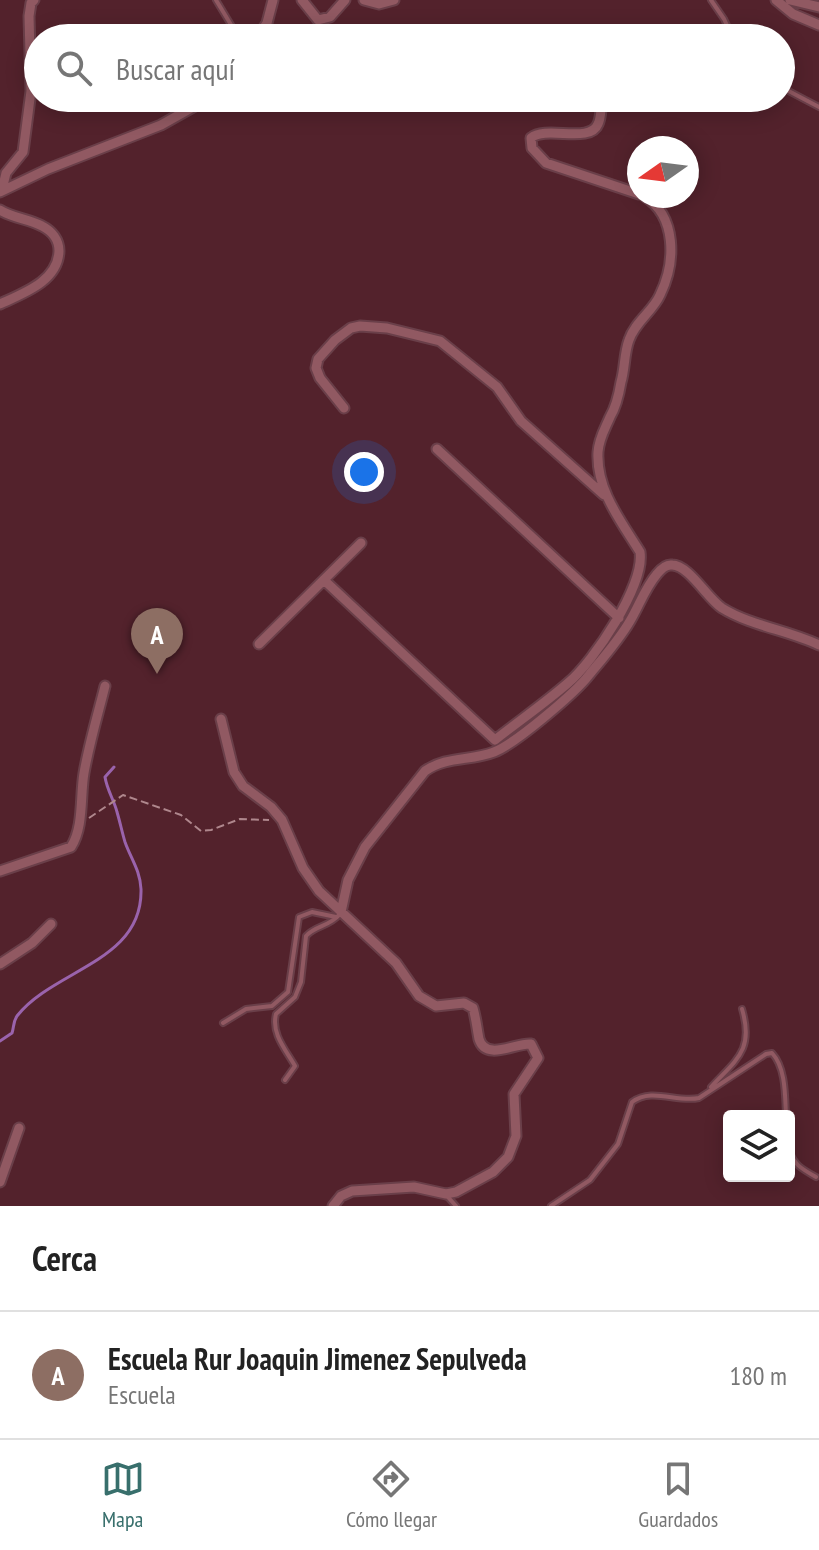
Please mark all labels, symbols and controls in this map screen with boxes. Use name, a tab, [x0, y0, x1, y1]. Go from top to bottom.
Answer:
search box	[24, 24, 795, 112]
icon: search	[52, 46, 96, 90]
text: Buscar aquí	[116, 49, 235, 88]
north arrow	[627, 136, 699, 208]
your location	[344, 452, 384, 492]
pin: A	[131, 608, 183, 674]
map controls	[723, 1110, 795, 1182]
button: layers	[723, 1110, 795, 1182]
text: Cerca	[32, 1236, 97, 1280]
text: Escuela Rur Joaquin Jimenez Sepulveda	[108, 1339, 527, 1378]
text: A	[51, 1359, 65, 1392]
text: 180 m	[729, 1359, 787, 1392]
text: Escuela	[108, 1378, 176, 1411]
tab: Mapa	[101, 1457, 145, 1533]
tab: Cómo llegar	[346, 1457, 437, 1533]
tab: Guardados	[638, 1457, 718, 1533]

